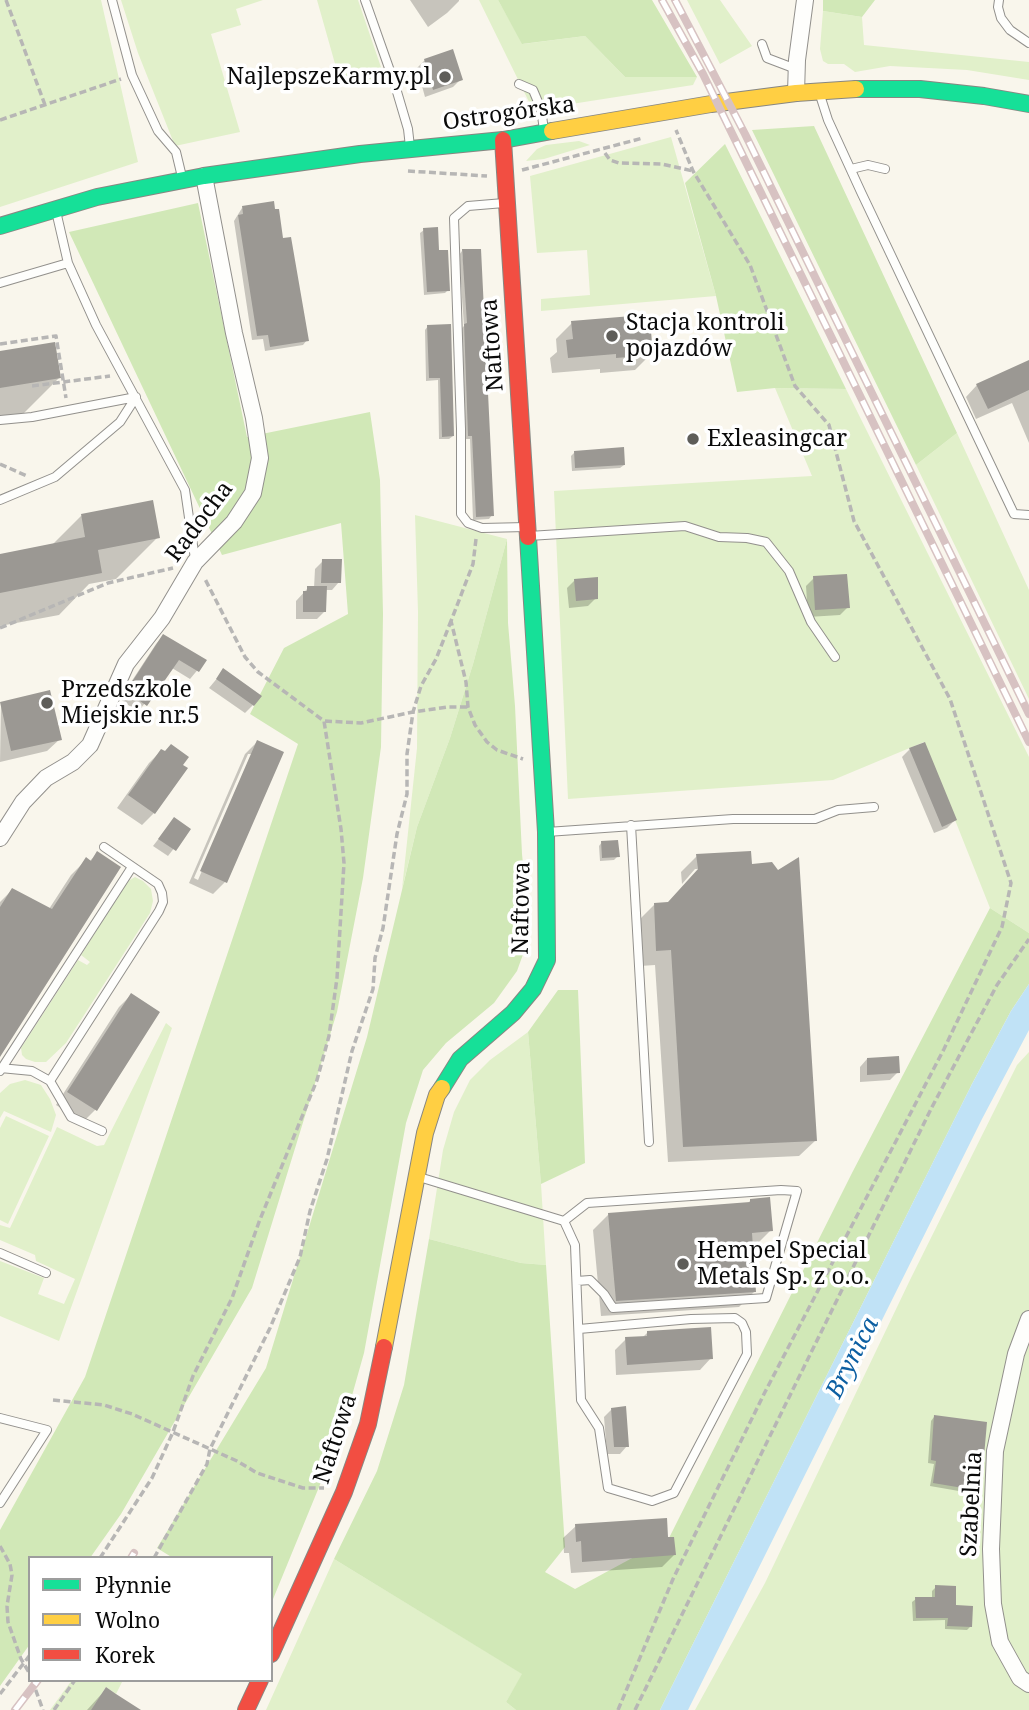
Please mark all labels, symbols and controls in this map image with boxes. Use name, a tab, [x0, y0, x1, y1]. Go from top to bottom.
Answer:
place label: NajlepszeKarmy.pl	[227, 63, 431, 91]
marker: NajlepszeKarmy.pl	[437, 69, 453, 85]
street label: Ostrogórska	[441, 91, 577, 137]
street label: Naftowa	[476, 298, 510, 392]
place label: Stacja kontroli pojazdów	[626, 309, 784, 363]
marker: Stacja kontroli pojazdów	[604, 328, 620, 344]
place label: Exleasingcar	[707, 425, 847, 453]
marker: Exleasingcar	[685, 431, 701, 447]
street label: Radocha	[161, 476, 239, 568]
place label: Przedszkole Miejskie nr.5	[61, 676, 200, 730]
marker: Przedszkole Miejskie nr.5	[39, 695, 55, 711]
street label: Naftowa	[507, 861, 537, 955]
place label: Hempel Special Metals Sp. z o.o.	[697, 1237, 870, 1291]
marker: Hempel Special Metals Sp. z o.o.	[675, 1256, 691, 1272]
water label: Brynica	[820, 1313, 886, 1403]
street label: Naftowa	[308, 1390, 364, 1488]
street label: Szabelnia	[955, 1450, 989, 1558]
legend	[28, 1556, 273, 1682]
text: Płynnie	[95, 1571, 171, 1599]
text: Wolno	[95, 1606, 160, 1634]
text: Korek	[95, 1641, 155, 1669]

